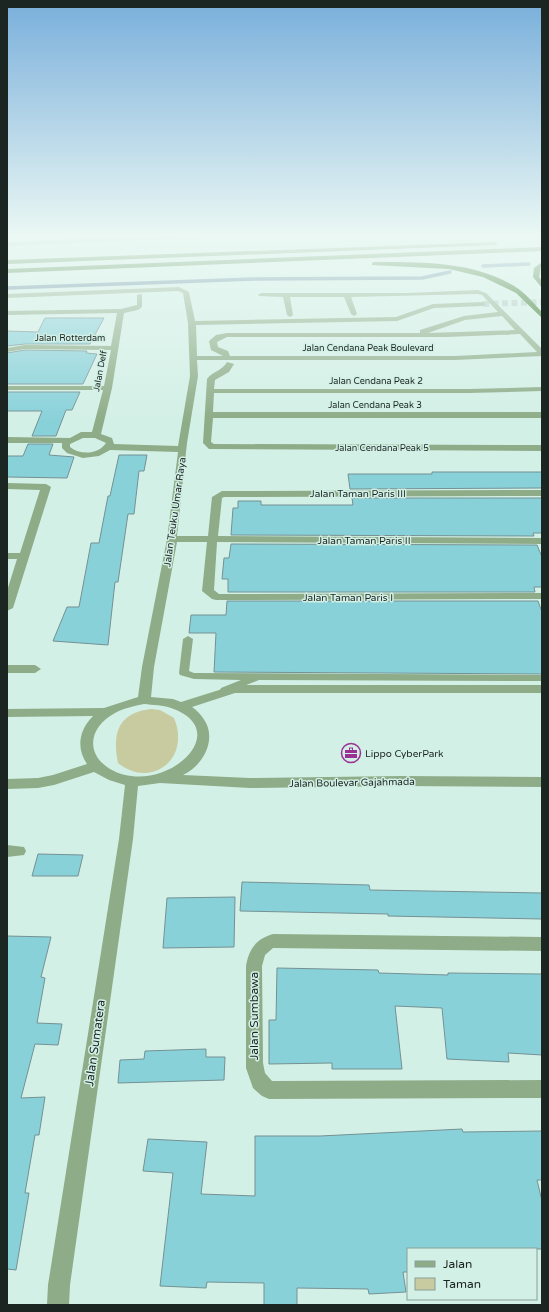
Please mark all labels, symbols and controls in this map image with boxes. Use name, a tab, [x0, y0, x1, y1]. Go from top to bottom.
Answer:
street label: Jalan Rotterdam	[35, 333, 105, 344]
street label: Jalan Cendana Peak Boulevard	[302, 343, 434, 354]
street label: Jalan Delf	[91, 349, 110, 393]
street label: Jalan Cendana Peak 2	[329, 376, 423, 387]
street label: Jalan Cendana Peak 3	[328, 400, 422, 411]
street label: Jalan Cendana Peak 5	[335, 443, 429, 454]
street label: Jalan Teuku Umar Raya	[161, 457, 189, 568]
street label: Jalan Taman Paris III	[310, 488, 406, 500]
street label: Jalan Taman Paris II	[318, 535, 410, 547]
street label: Jalan Taman Paris I	[303, 592, 393, 604]
office icon: Lippo CyberPark	[340, 742, 362, 764]
place label: Lippo CyberPark	[365, 748, 444, 760]
street label: Jalan Boulevar Gajahmada	[289, 776, 415, 790]
street label: Jalan Sumbawa	[247, 972, 261, 1060]
street label: Jalan Sumatera	[82, 999, 108, 1087]
legend	[407, 1248, 537, 1300]
text: Jalan	[443, 1257, 472, 1271]
text: Taman	[443, 1277, 481, 1291]

